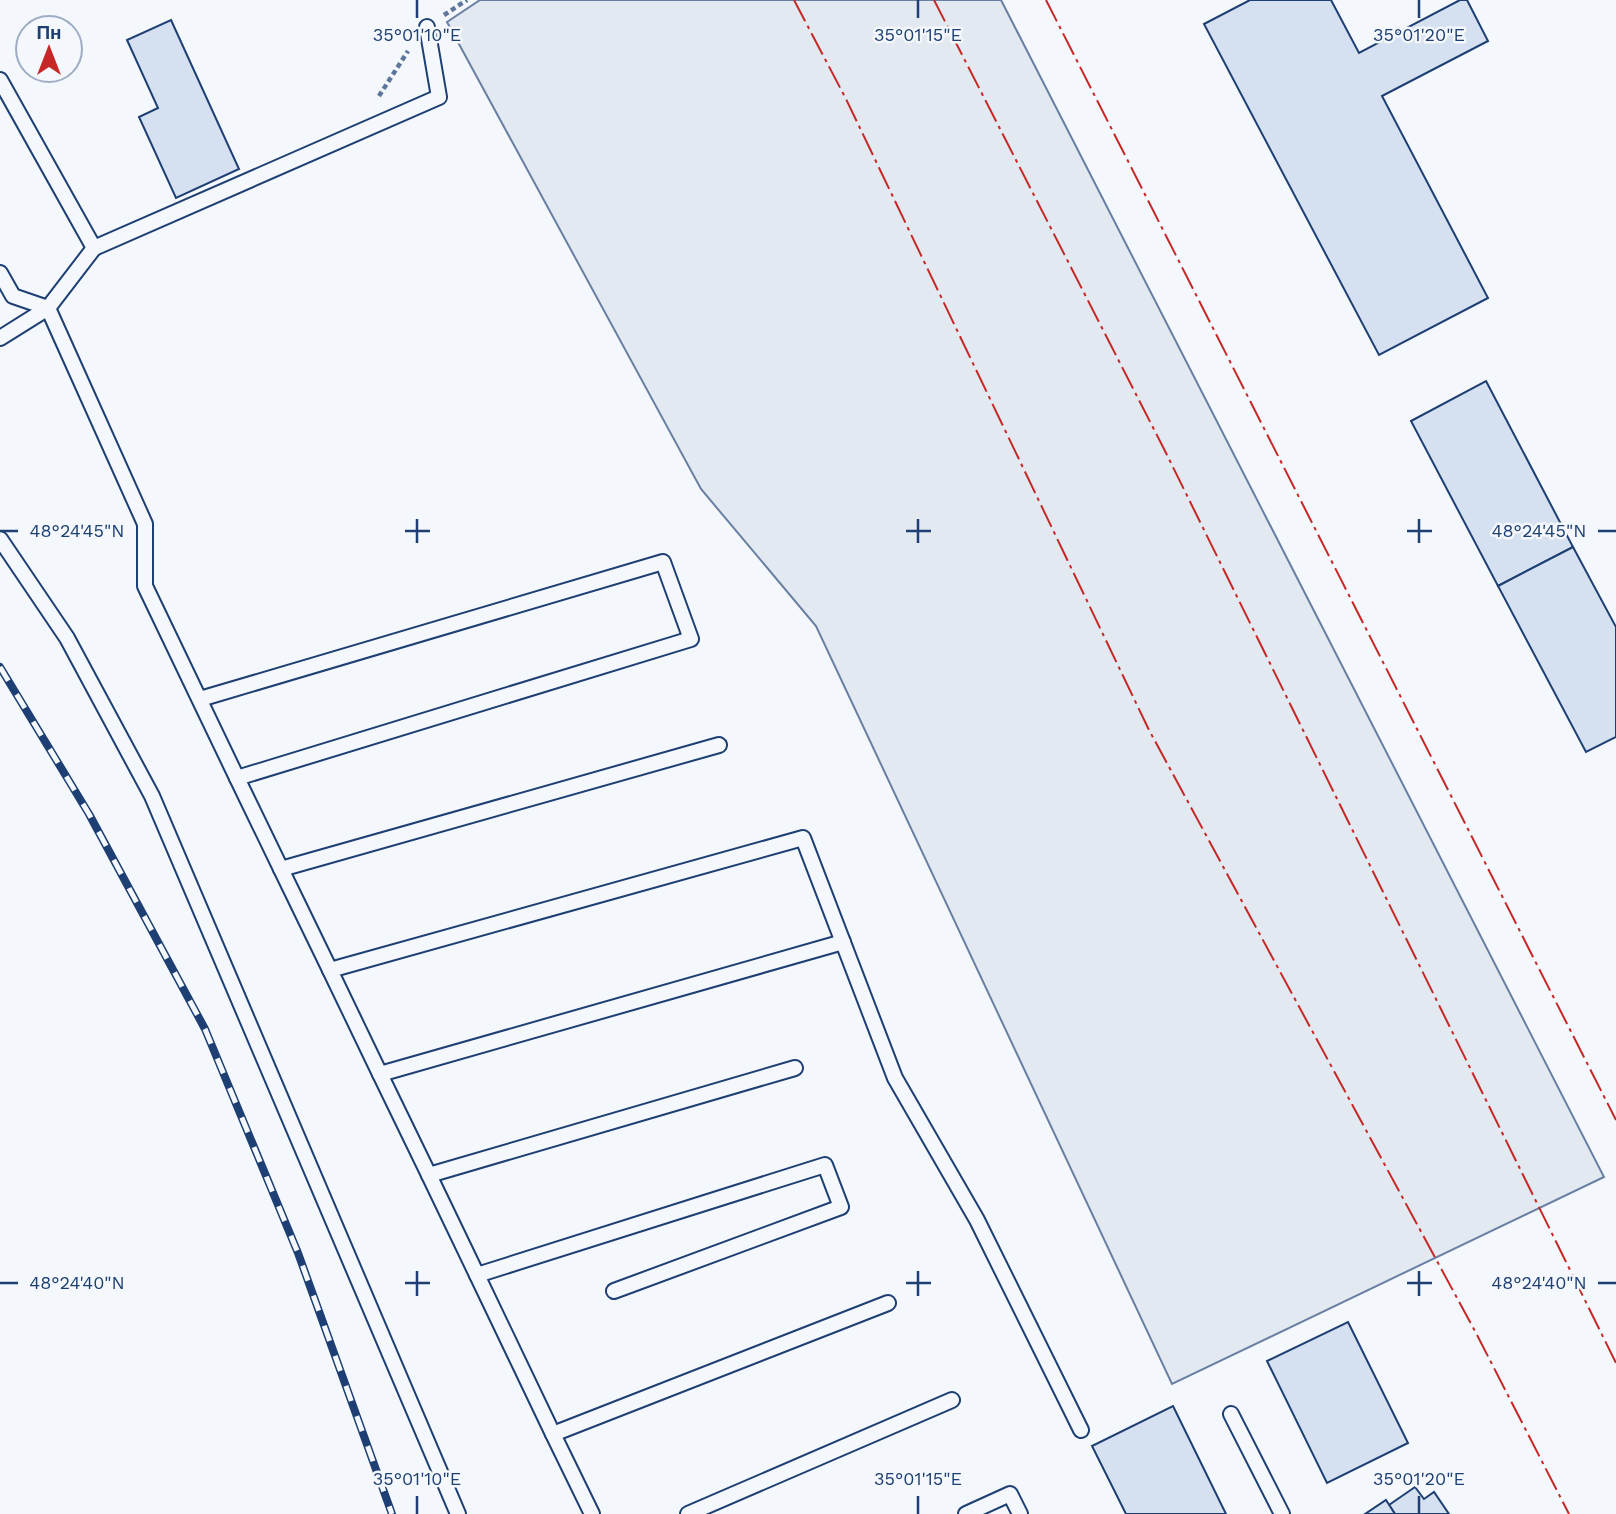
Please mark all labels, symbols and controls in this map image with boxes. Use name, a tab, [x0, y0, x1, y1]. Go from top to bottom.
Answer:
north arrow	[14, 14, 84, 84]
text: Пн	[36, 21, 62, 44]
text: 35°01'10"E	[373, 24, 461, 45]
text: 35°01'15"E	[874, 24, 962, 45]
text: 35°01'20"E	[1373, 24, 1465, 45]
text: 48°24'45"N	[30, 520, 124, 541]
text: 48°24'45"N	[1492, 520, 1586, 541]
text: 48°24'40"N	[29, 1272, 125, 1293]
text: 48°24'40"N	[1491, 1272, 1587, 1293]
text: 35°01'10"E	[373, 1468, 461, 1489]
text: 35°01'15"E	[874, 1468, 962, 1489]
text: 35°01'20"E	[1373, 1468, 1465, 1489]

